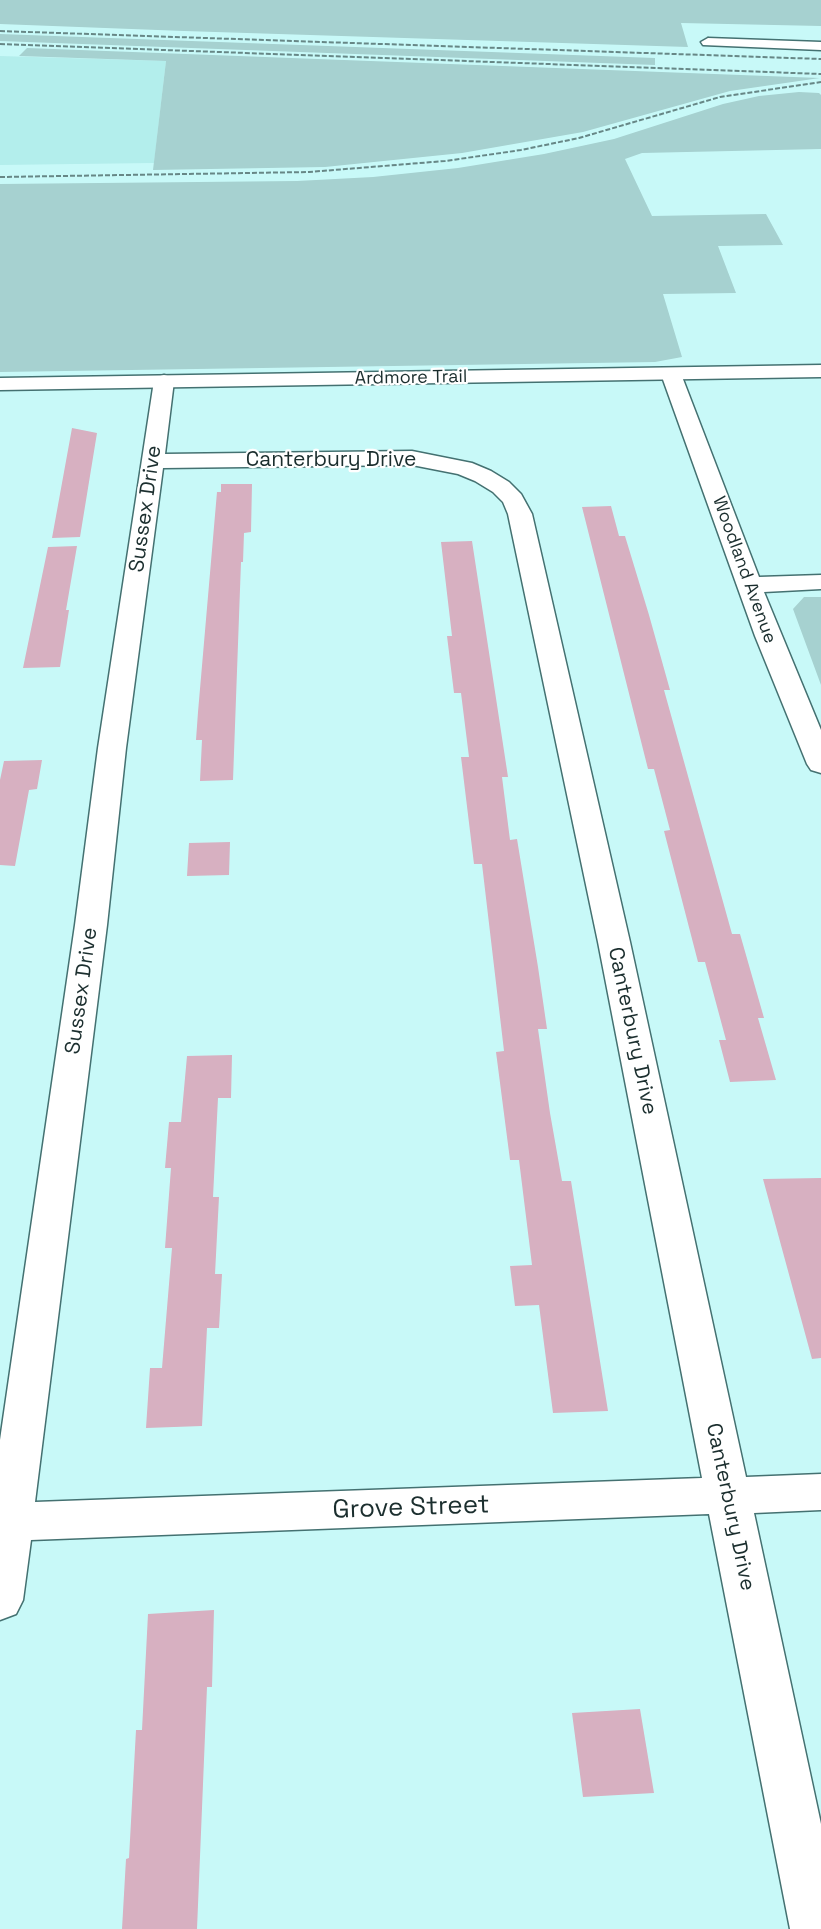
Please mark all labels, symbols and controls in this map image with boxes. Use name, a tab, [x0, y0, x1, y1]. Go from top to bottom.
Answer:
street label: Ardmore Trail	[355, 366, 467, 390]
street label: Sussex Drive	[125, 444, 167, 574]
street label: Canterbury Drive	[246, 447, 416, 473]
street label: Woodland Avenue	[707, 494, 781, 646]
street label: Sussex Drive	[61, 926, 103, 1056]
street label: Canterbury Drive	[602, 945, 662, 1117]
street label: Canterbury Drive	[700, 1421, 760, 1593]
street label: Grove Street	[332, 1490, 490, 1526]

